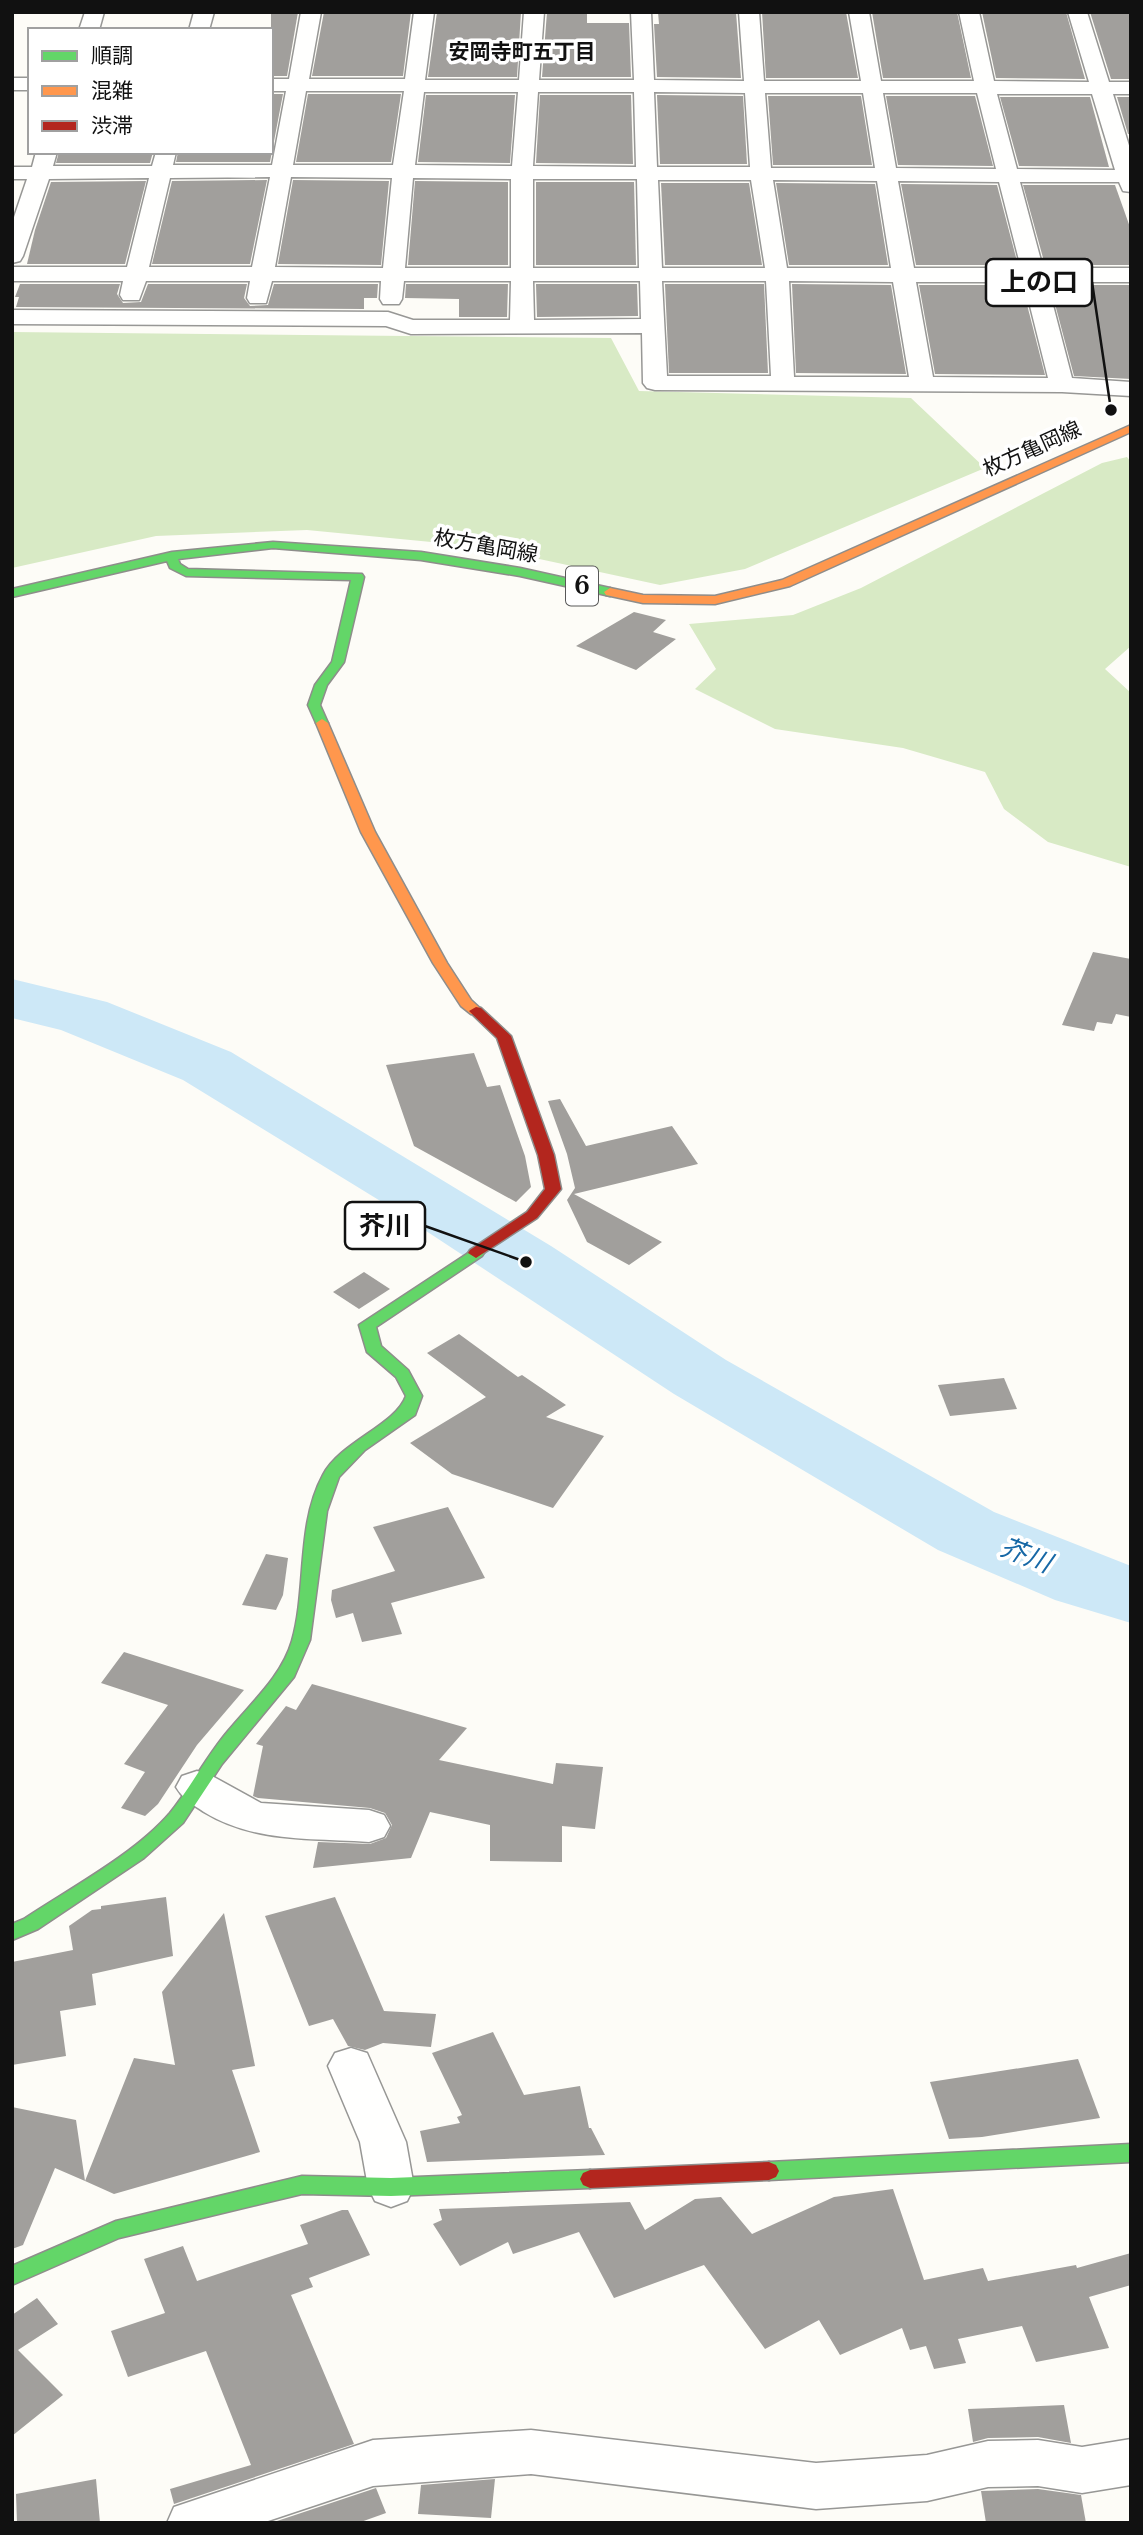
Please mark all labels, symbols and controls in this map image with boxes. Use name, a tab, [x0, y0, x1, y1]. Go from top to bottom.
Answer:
legend	[28, 28, 273, 154]
district label: 安岡寺町五丁目	[449, 39, 596, 65]
text: 順調	[91, 43, 133, 69]
text: 混雑	[91, 78, 133, 104]
text: 渋滞	[91, 113, 133, 139]
callout: 上の口	[986, 259, 1092, 306]
text: 上の口	[1000, 266, 1078, 298]
street label: 枚方亀岡線	[979, 416, 1085, 482]
street label: 枚方亀岡線	[432, 524, 540, 568]
road number: 6	[566, 566, 598, 606]
callout: 芥川	[345, 1202, 425, 1249]
text: 芥川	[359, 1210, 411, 1242]
water label: 芥川	[996, 1531, 1059, 1580]

